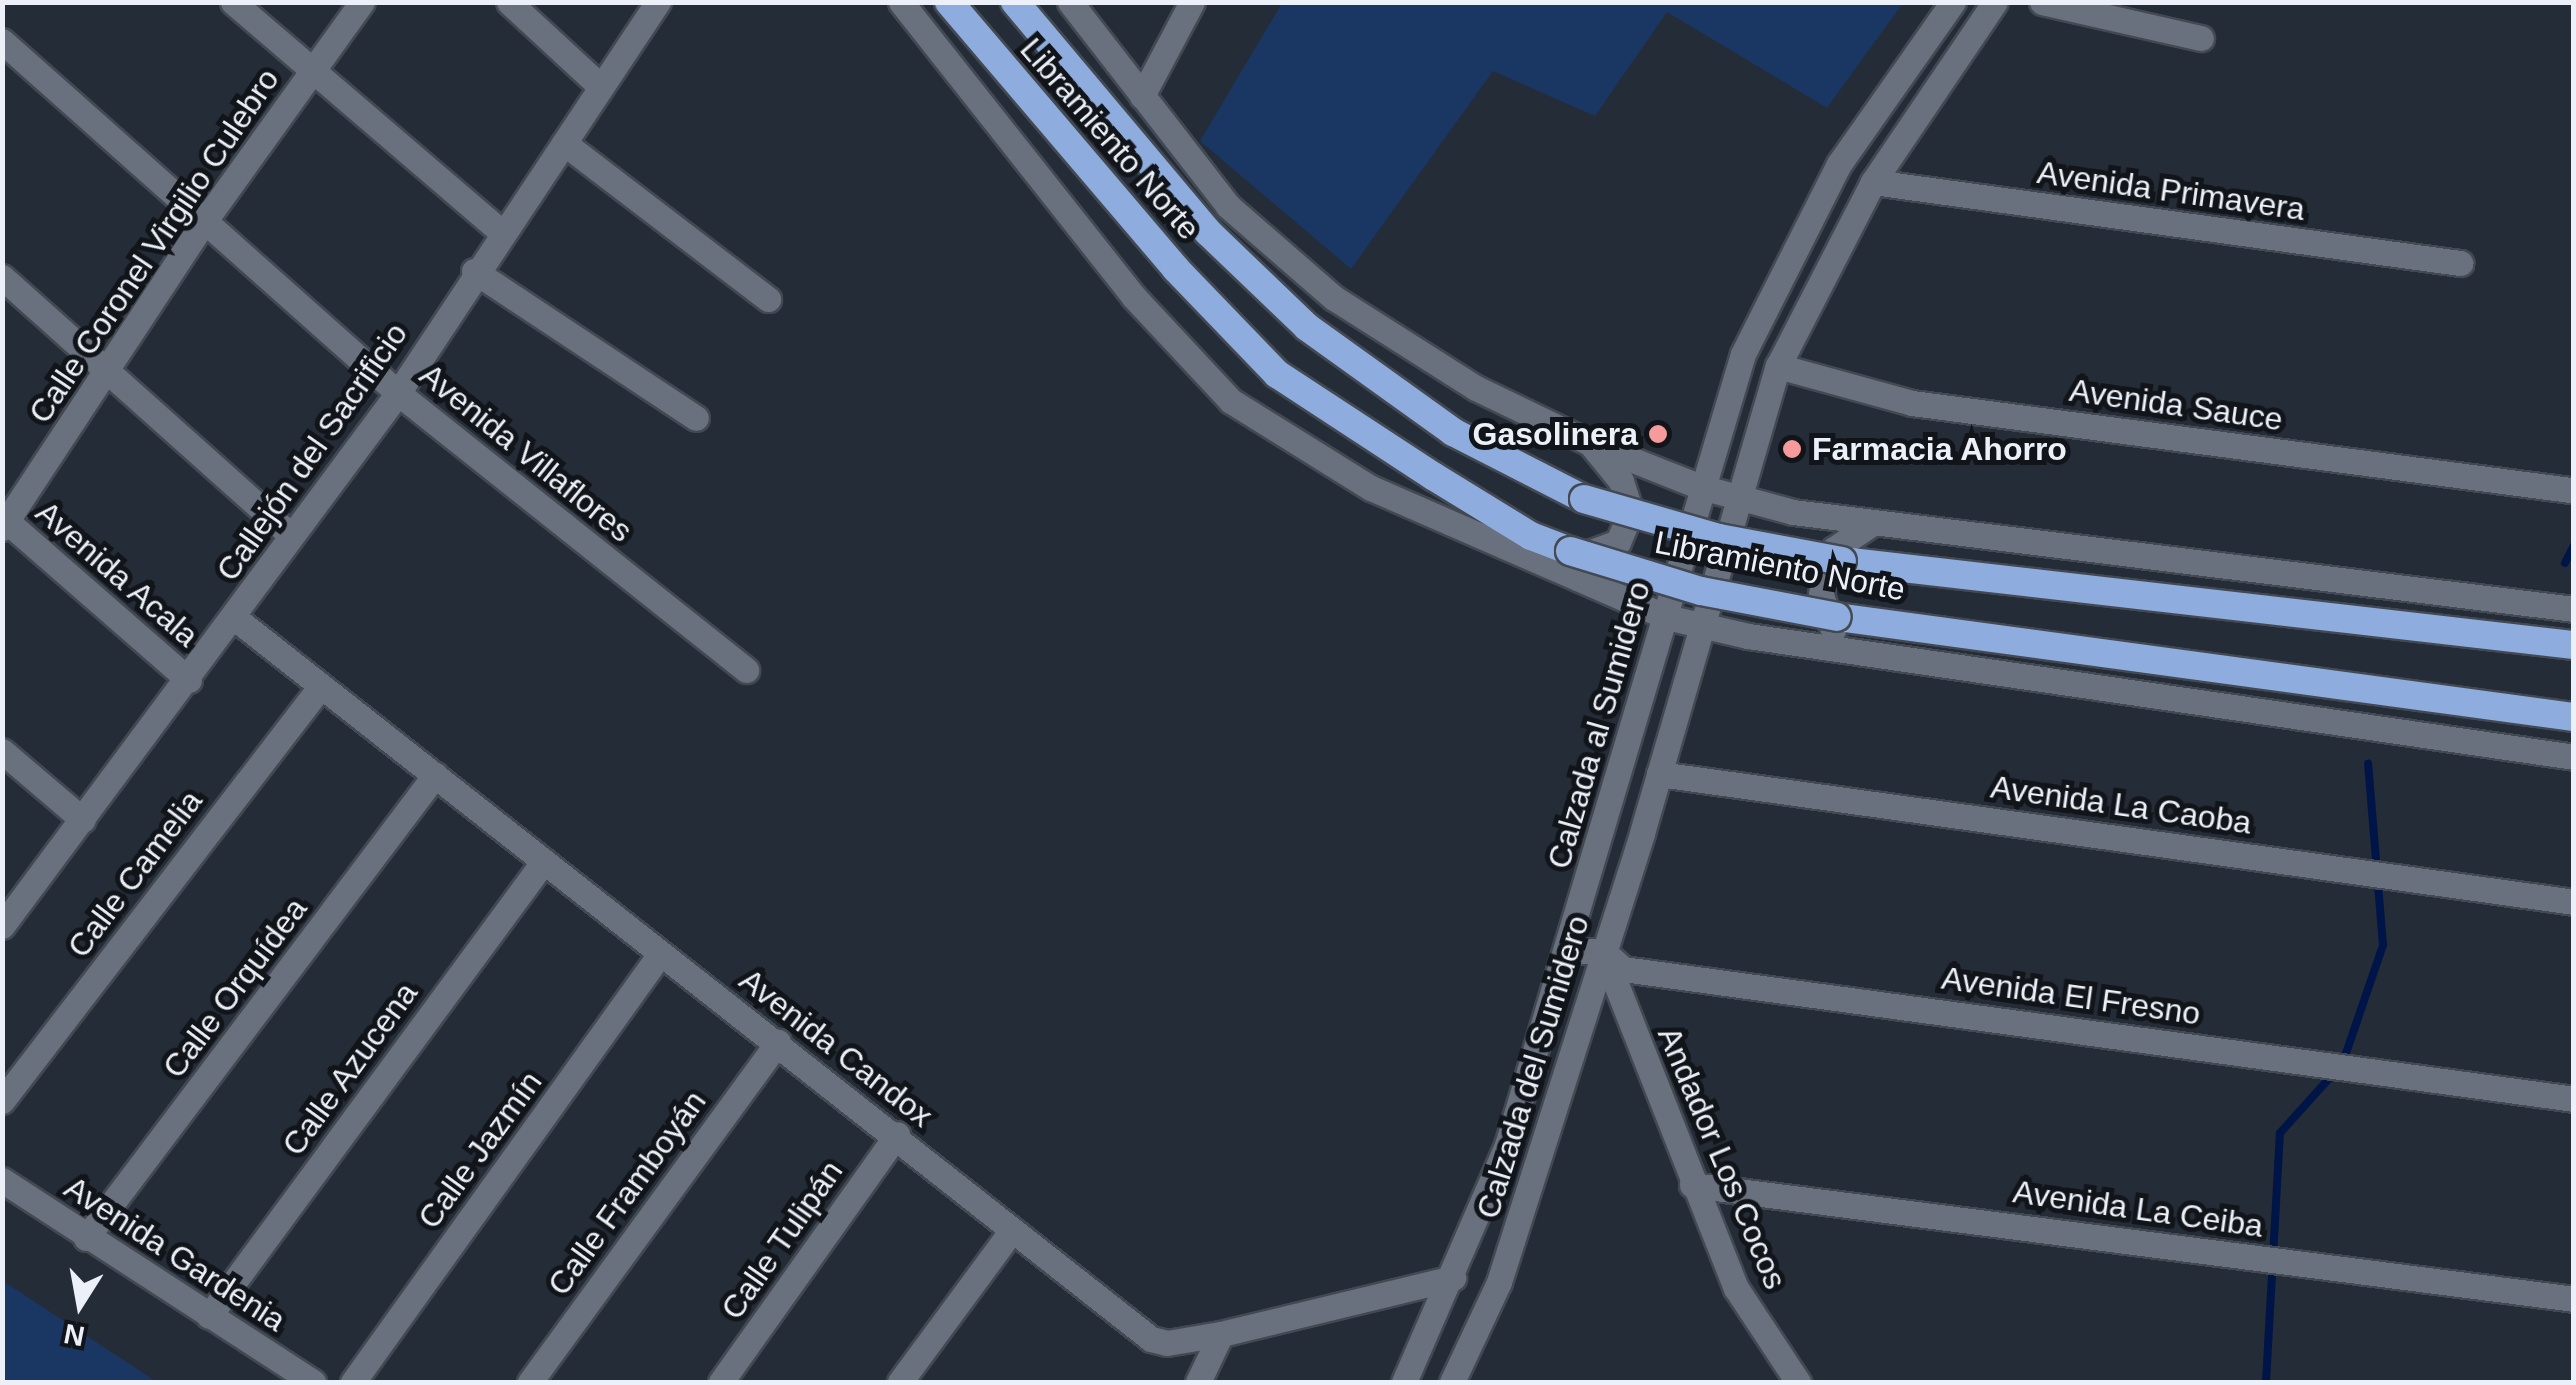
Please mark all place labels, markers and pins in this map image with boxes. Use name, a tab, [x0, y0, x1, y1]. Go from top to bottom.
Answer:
place label: Gasolinera	[1473, 415, 1638, 453]
marker: Gasolinera	[1647, 423, 1669, 445]
place label: Farmacia Ahorro	[1812, 430, 2068, 468]
marker: Farmacia Ahorro	[1781, 438, 1803, 460]

